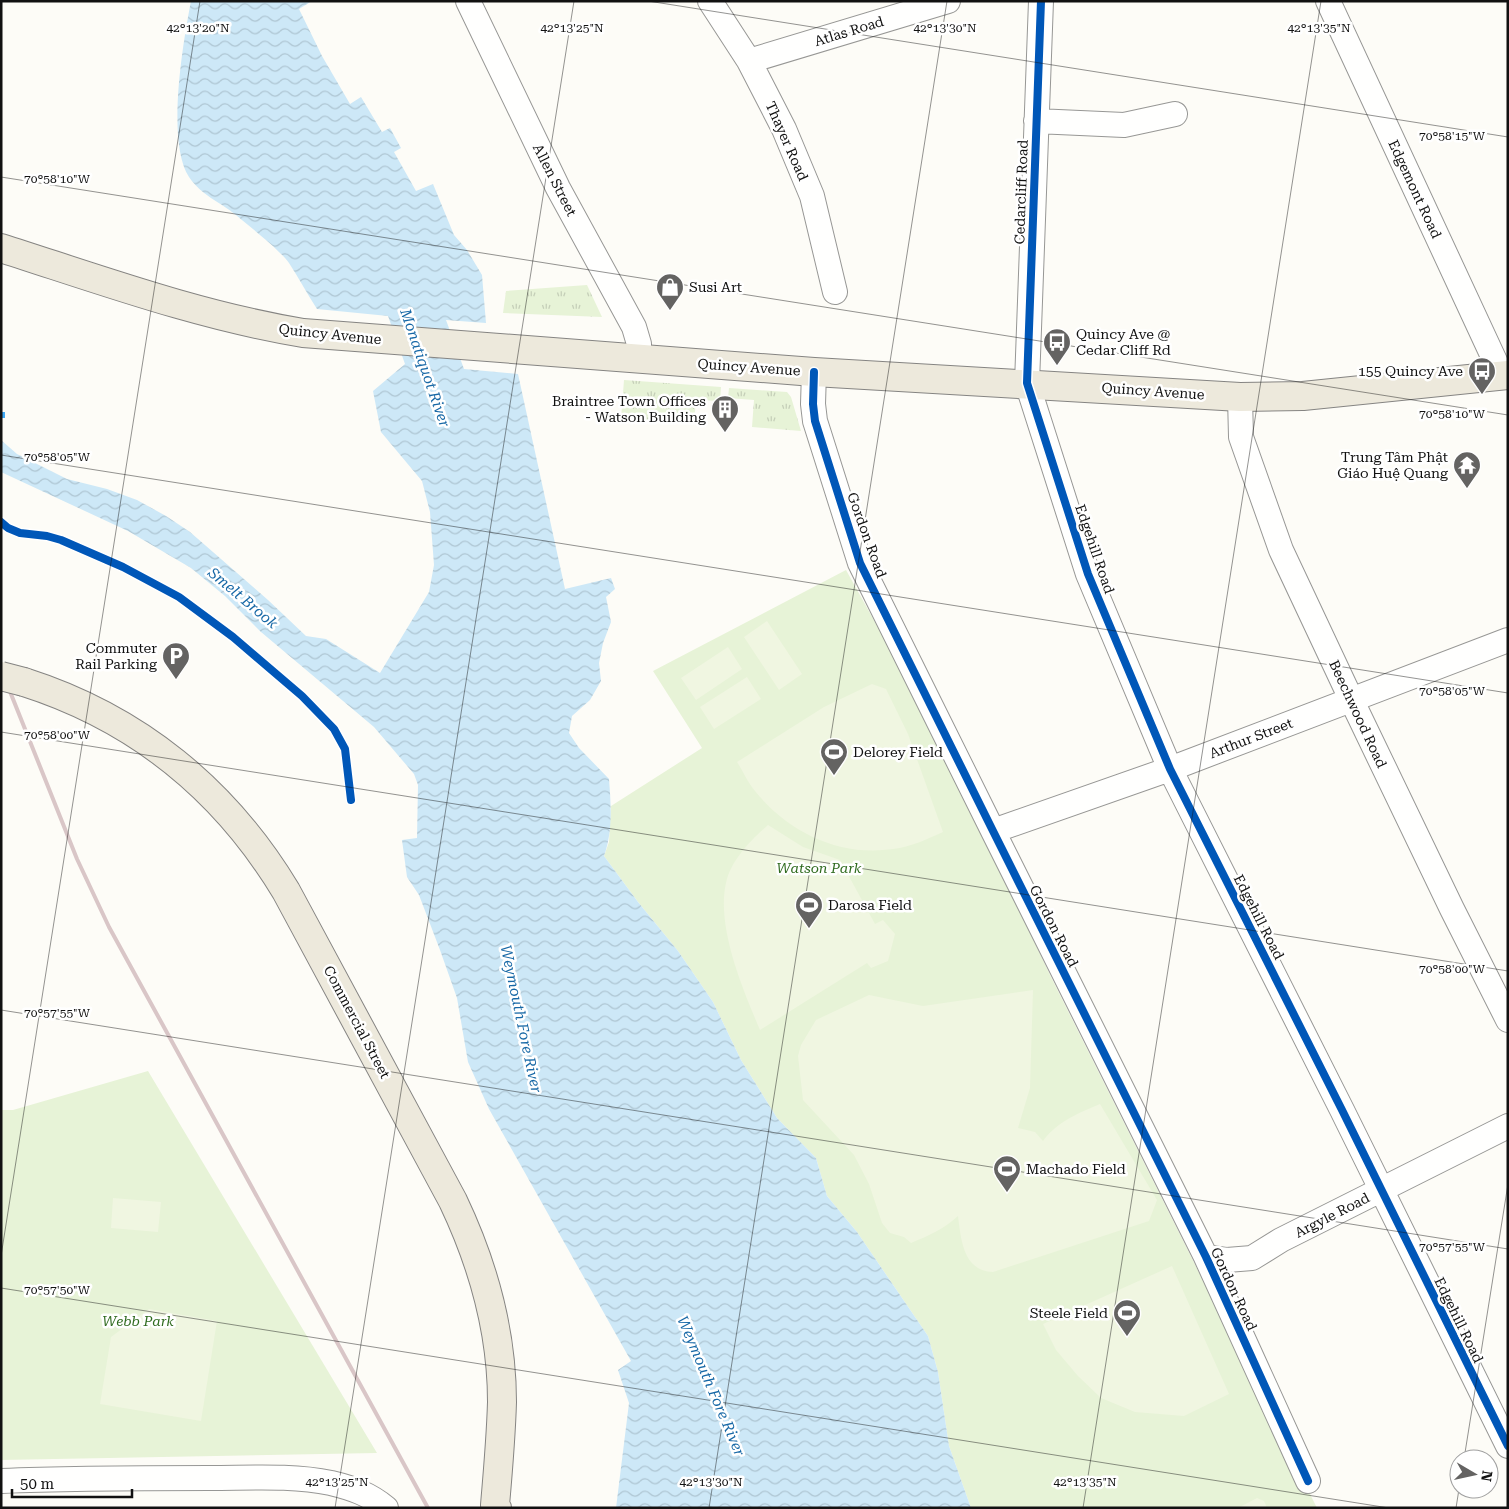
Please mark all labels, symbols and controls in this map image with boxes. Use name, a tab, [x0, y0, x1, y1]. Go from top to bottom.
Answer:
street label: Atlas Road	[813, 13, 885, 49]
text: 42°13'20"N	[166, 21, 230, 35]
text: 42°13'25"N	[540, 21, 604, 35]
text: 42°13'30"N	[913, 21, 977, 35]
text: 42°13'35"N	[1287, 21, 1351, 35]
street label: Thayer Road	[762, 99, 812, 183]
text: 70°58'15"W	[1419, 129, 1486, 143]
street label: Edgemont Road	[1385, 137, 1445, 241]
street label: Cedarcliff Road	[1011, 139, 1031, 245]
street label: Allen Street	[530, 141, 580, 219]
text: 70°58'10"W	[24, 172, 91, 186]
shop icon: Susi Art	[655, 272, 685, 311]
place label: Susi Art	[689, 279, 742, 295]
water label: Monatiquot River	[396, 306, 454, 430]
street label: Quincy Avenue	[278, 321, 382, 347]
place label: Quincy Ave @ Cedar Cliff Rd	[1076, 326, 1171, 358]
bus stop icon: Quincy Ave @ Cedar Cliff Rd	[1042, 327, 1072, 366]
street label: Quincy Avenue	[697, 355, 801, 379]
bus stop icon: 155 Quincy Ave	[1467, 356, 1497, 395]
place label: 155 Quincy Ave	[1358, 363, 1463, 379]
street label: Quincy Avenue	[1101, 379, 1205, 403]
place label: Braintree Town Offices - Watson Building	[552, 393, 706, 425]
building icon: Braintree Town Offices - Watson Building	[710, 394, 740, 433]
text: 70°58'10"W	[1419, 407, 1486, 421]
place label: Trung Tâm Phật Giáo Huệ Quang	[1337, 449, 1448, 481]
text: 70°58'05"W	[24, 450, 91, 464]
temple icon: Trung Tâm Phật Giáo Huệ Quang	[1452, 450, 1482, 489]
street label: Gordon Road	[844, 490, 890, 580]
street label: Edgehill Road	[1072, 502, 1118, 596]
water label: Smelt Brook	[204, 563, 282, 633]
place label: Commuter Rail Parking	[75, 640, 157, 672]
parking icon: Commuter Rail Parking	[161, 641, 191, 680]
street label: Beechwood Road	[1326, 658, 1390, 770]
text: 70°58'05"W	[1419, 684, 1486, 698]
street label: Arthur Street	[1207, 715, 1295, 761]
text: 70°58'00"W	[24, 728, 91, 742]
sports icon: Delorey Field	[819, 737, 849, 776]
place label: Delorey Field	[853, 744, 943, 760]
park label: Watson Park	[777, 860, 862, 876]
street label: Edgehill Road	[1231, 872, 1287, 962]
street label: Gordon Road	[1026, 882, 1082, 970]
sports icon: Darosa Field	[794, 890, 824, 929]
place label: Darosa Field	[828, 897, 912, 913]
water label: Weymouth Fore River	[497, 943, 546, 1095]
text: 70°58'00"W	[1419, 962, 1486, 976]
street label: Commercial Street	[320, 963, 394, 1081]
text: 70°57'55"W	[24, 1006, 91, 1020]
sports icon: Machado Field	[992, 1154, 1022, 1193]
place label: Machado Field	[1026, 1161, 1126, 1177]
street label: Argyle Road	[1292, 1189, 1372, 1241]
text: 70°57'55"W	[1419, 1240, 1486, 1254]
street label: Gordon Road	[1208, 1245, 1260, 1333]
street label: Edgehill Road	[1431, 1275, 1487, 1365]
text: 70°57'50"W	[24, 1283, 91, 1297]
sports icon: Steele Field	[1112, 1298, 1142, 1337]
place label: Steele Field	[1030, 1305, 1108, 1321]
park label: Webb Park	[102, 1313, 174, 1329]
water label: Weymouth Fore River	[673, 1313, 749, 1459]
north arrow	[1449, 1449, 1499, 1499]
scale bar	[12, 1466, 132, 1498]
text: N	[1478, 1469, 1496, 1483]
text: 50 m	[20, 1475, 55, 1493]
text: 42°13'25"N	[305, 1475, 369, 1489]
text: 42°13'30"N	[679, 1475, 743, 1489]
text: 42°13'35"N	[1053, 1475, 1117, 1489]

